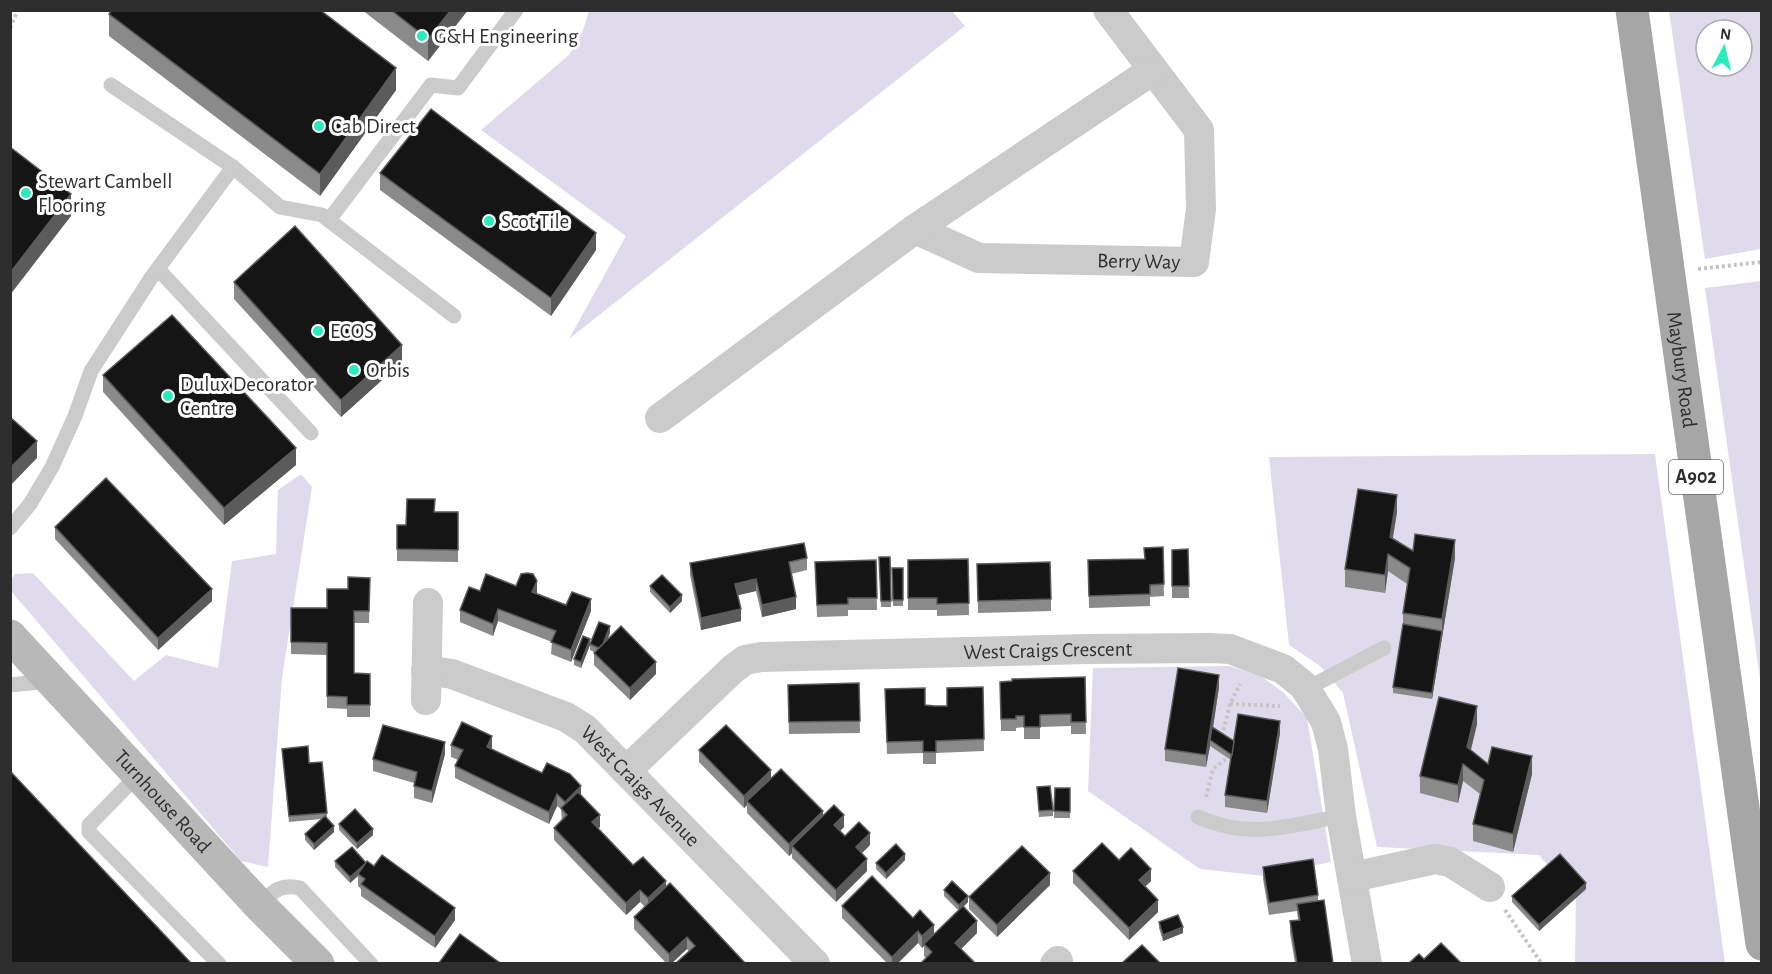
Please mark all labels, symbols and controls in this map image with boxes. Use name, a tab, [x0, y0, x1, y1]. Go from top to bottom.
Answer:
north arrow	[1694, 18, 1754, 78]
text: N	[1719, 25, 1732, 43]
place label: G&H Engineering	[434, 26, 579, 47]
marker: G&H Engineering	[415, 29, 429, 43]
place label: Cab Direct	[331, 116, 416, 137]
marker: Cab Direct	[312, 119, 326, 133]
place label: Stewart Cambell Flooring	[38, 171, 172, 216]
marker: Stewart Cambell Flooring	[19, 186, 33, 200]
place label: Scot Tile	[501, 211, 569, 232]
marker: Scot Tile	[482, 214, 496, 228]
street label: Berry Way	[1097, 250, 1180, 272]
street label: Maybury Road	[1664, 310, 1701, 429]
place label: ECOS	[330, 321, 374, 342]
marker: ECOS	[311, 324, 325, 338]
place label: Orbis	[366, 360, 410, 381]
marker: Orbis	[347, 363, 361, 377]
place label: Dulux Decorator Centre	[180, 374, 314, 419]
marker: Dulux Decorator Centre	[161, 389, 175, 403]
road number: A902	[1669, 460, 1723, 494]
street label: West Craigs Crescent	[963, 638, 1133, 663]
street label: West Craigs Avenue	[577, 721, 704, 850]
street label: Turnhouse Road	[110, 746, 215, 857]

